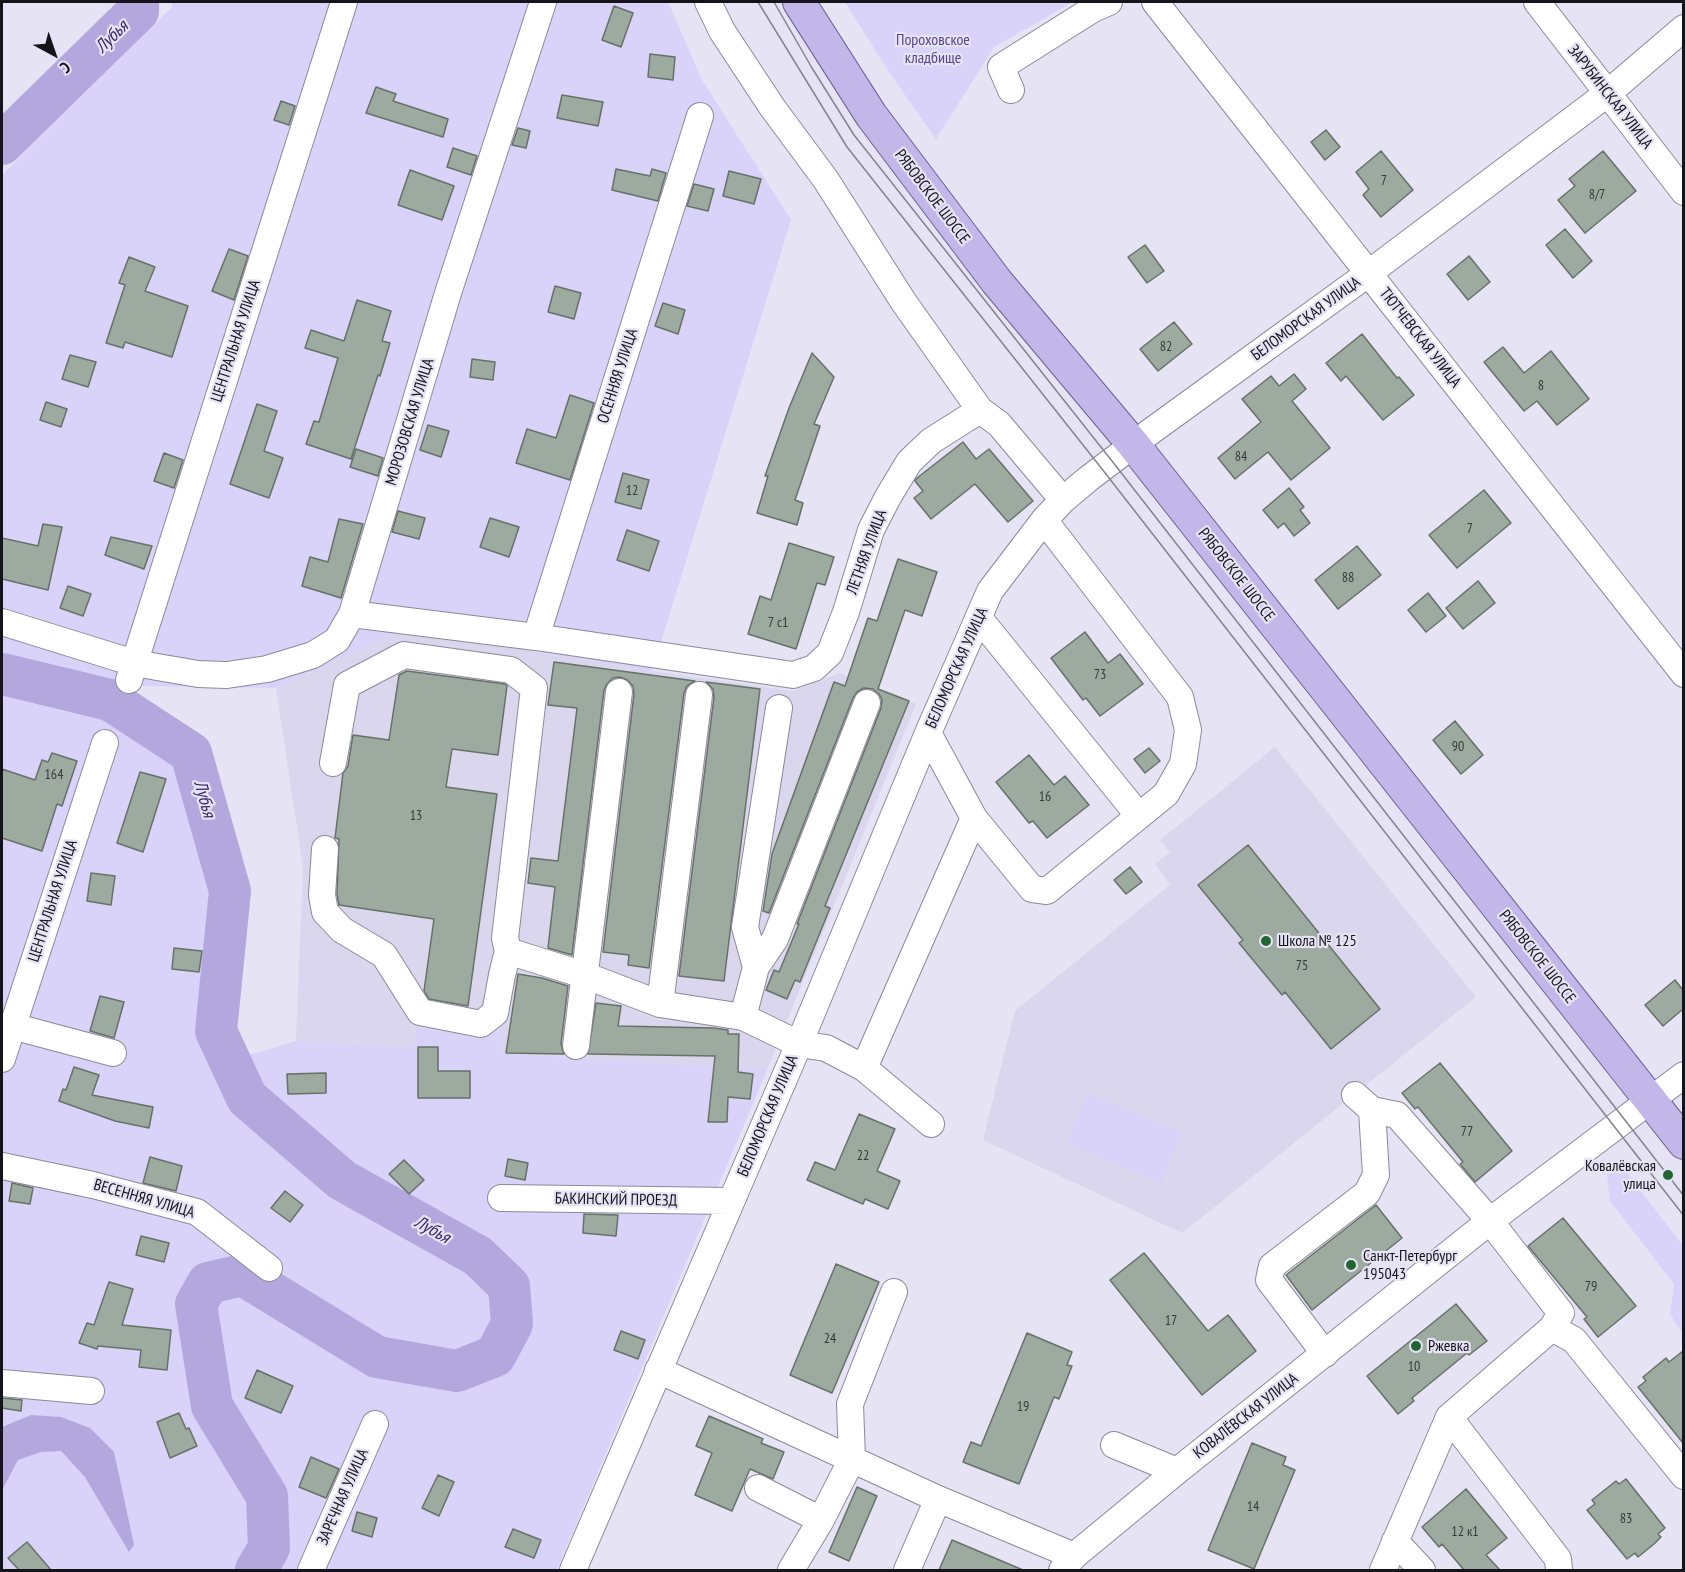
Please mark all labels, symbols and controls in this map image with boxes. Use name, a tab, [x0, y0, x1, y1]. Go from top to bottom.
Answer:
water label: Лубья	[91, 16, 133, 58]
north arrow	[24, 24, 84, 84]
park label: Пороховское кладбище	[896, 30, 970, 68]
street label: ЗАРУБИНСКАЯ УЛИЦА	[1563, 41, 1657, 153]
text: С	[56, 58, 75, 78]
street label: РЯБОВСКОЕ ШОССЕ	[890, 146, 974, 248]
house number: 7	[1381, 173, 1387, 189]
house number: 8/7	[1589, 187, 1605, 203]
street label: БЕЛОМОРСКАЯ УЛИЦА	[1248, 273, 1364, 365]
street label: ЦЕНТРАЛЬНАЯ УЛИЦА	[207, 277, 265, 405]
street label: ТЮТЧЕВСКАЯ УЛИЦА	[1375, 284, 1465, 392]
street label: ОСЕННЯЯ УЛИЦА	[594, 326, 642, 426]
house number: 82	[1160, 339, 1172, 355]
street label: МОРОЗОВСКАЯ УЛИЦА	[382, 356, 438, 488]
house number: 8	[1538, 378, 1544, 394]
house number: 84	[1235, 449, 1247, 465]
house number: 12	[626, 483, 638, 499]
street label: ЛЕТНЯЯ УЛИЦА	[843, 507, 891, 597]
house number: 7	[1467, 521, 1473, 537]
street label: РЯБОВСКОЕ ШОССЕ	[1194, 525, 1278, 625]
house number: 88	[1342, 570, 1354, 586]
street label: БЕЛОМОРСКАЯ УЛИЦА	[922, 604, 992, 732]
house number: 7 с1	[768, 615, 788, 631]
house number: 73	[1094, 667, 1106, 683]
house number: 90	[1452, 739, 1464, 755]
house number: 164	[45, 767, 63, 783]
water label: Лубья	[188, 778, 220, 820]
house number: 16	[1039, 789, 1051, 805]
house number: 13	[410, 808, 422, 824]
street label: ЦЕНТРАЛЬНАЯ УЛИЦА	[24, 837, 82, 965]
street label: РЯБОВСКОЕ ШОССЕ	[1495, 907, 1579, 1007]
place label: Школа № 125	[1278, 931, 1357, 951]
marker: Школа № 125	[1259, 934, 1273, 948]
house number: 75	[1296, 958, 1308, 974]
street label: БЕЛОМОРСКАЯ УЛИЦА	[734, 1052, 802, 1180]
house number: 77	[1461, 1124, 1473, 1140]
house number: 22	[857, 1148, 869, 1164]
place label: Ковалёвская улица	[1585, 1156, 1656, 1194]
marker: Ковалёвская улица	[1661, 1168, 1675, 1182]
street label: ВЕСЕННЯЯ УЛИЦА	[91, 1175, 197, 1223]
street label: БАКИНСКИЙ ПРОЕЗД	[555, 1189, 677, 1211]
water label: Лубья	[410, 1212, 454, 1248]
place label: Санкт-Петербург 195043	[1363, 1246, 1457, 1284]
marker: Санкт-Петербург 195043	[1344, 1258, 1358, 1272]
house number: 79	[1585, 1279, 1597, 1295]
house number: 17	[1165, 1313, 1177, 1329]
house number: 24	[824, 1331, 836, 1347]
place label: Ржевка	[1428, 1336, 1469, 1356]
marker: Ржевка	[1409, 1339, 1423, 1353]
house number: 10	[1408, 1359, 1420, 1375]
street label: КОВАЛЁВСКАЯ УЛИЦА	[1190, 1369, 1302, 1463]
house number: 19	[1017, 1399, 1029, 1415]
street label: ЗАРЕЧНАЯ УЛИЦА	[313, 1446, 373, 1548]
house number: 14	[1247, 1499, 1259, 1515]
house number: 83	[1620, 1511, 1632, 1527]
house number: 12 к1	[1451, 1524, 1479, 1540]

